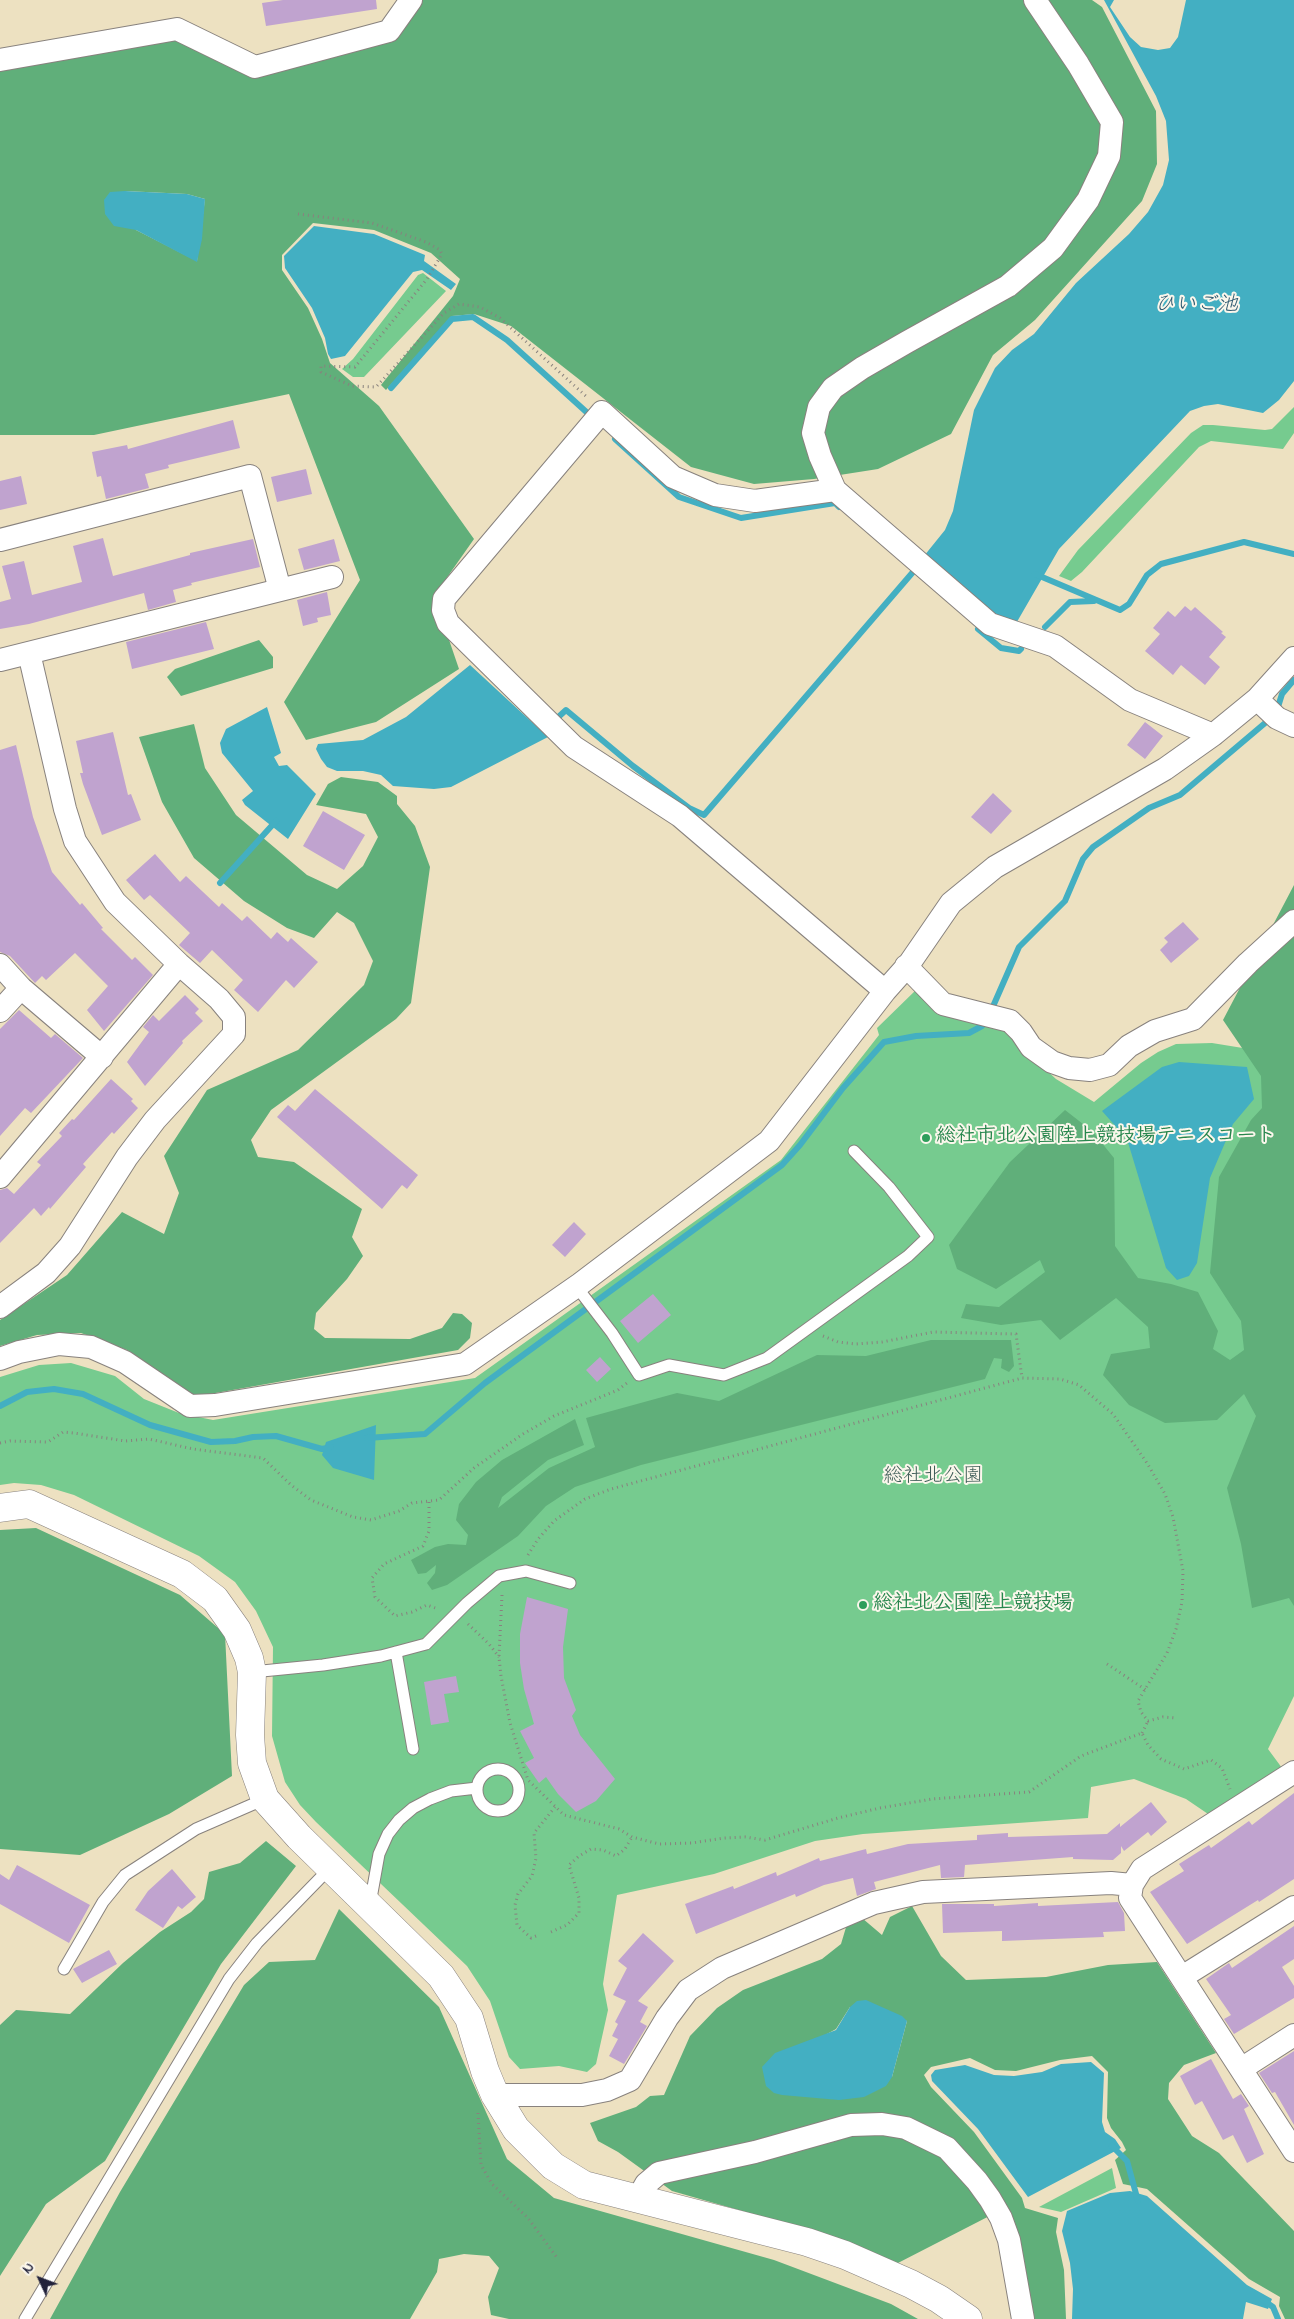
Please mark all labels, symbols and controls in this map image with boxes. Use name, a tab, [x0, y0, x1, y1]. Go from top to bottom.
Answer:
water label: ひいご池	[1154, 294, 1238, 320]
place label: 総社市北公園陸上競技場テニスコート	[936, 1126, 1276, 1150]
marker: 総社市北公園陸上競技場テニスコート	[920, 1132, 932, 1144]
park label: 総社北公園	[883, 1466, 983, 1490]
place label: 総社北公園陸上競技場	[873, 1593, 1073, 1617]
marker: 総社北公園陸上競技場	[857, 1599, 869, 1611]
north arrow	[15, 2254, 65, 2304]
text: N	[18, 2258, 40, 2279]

